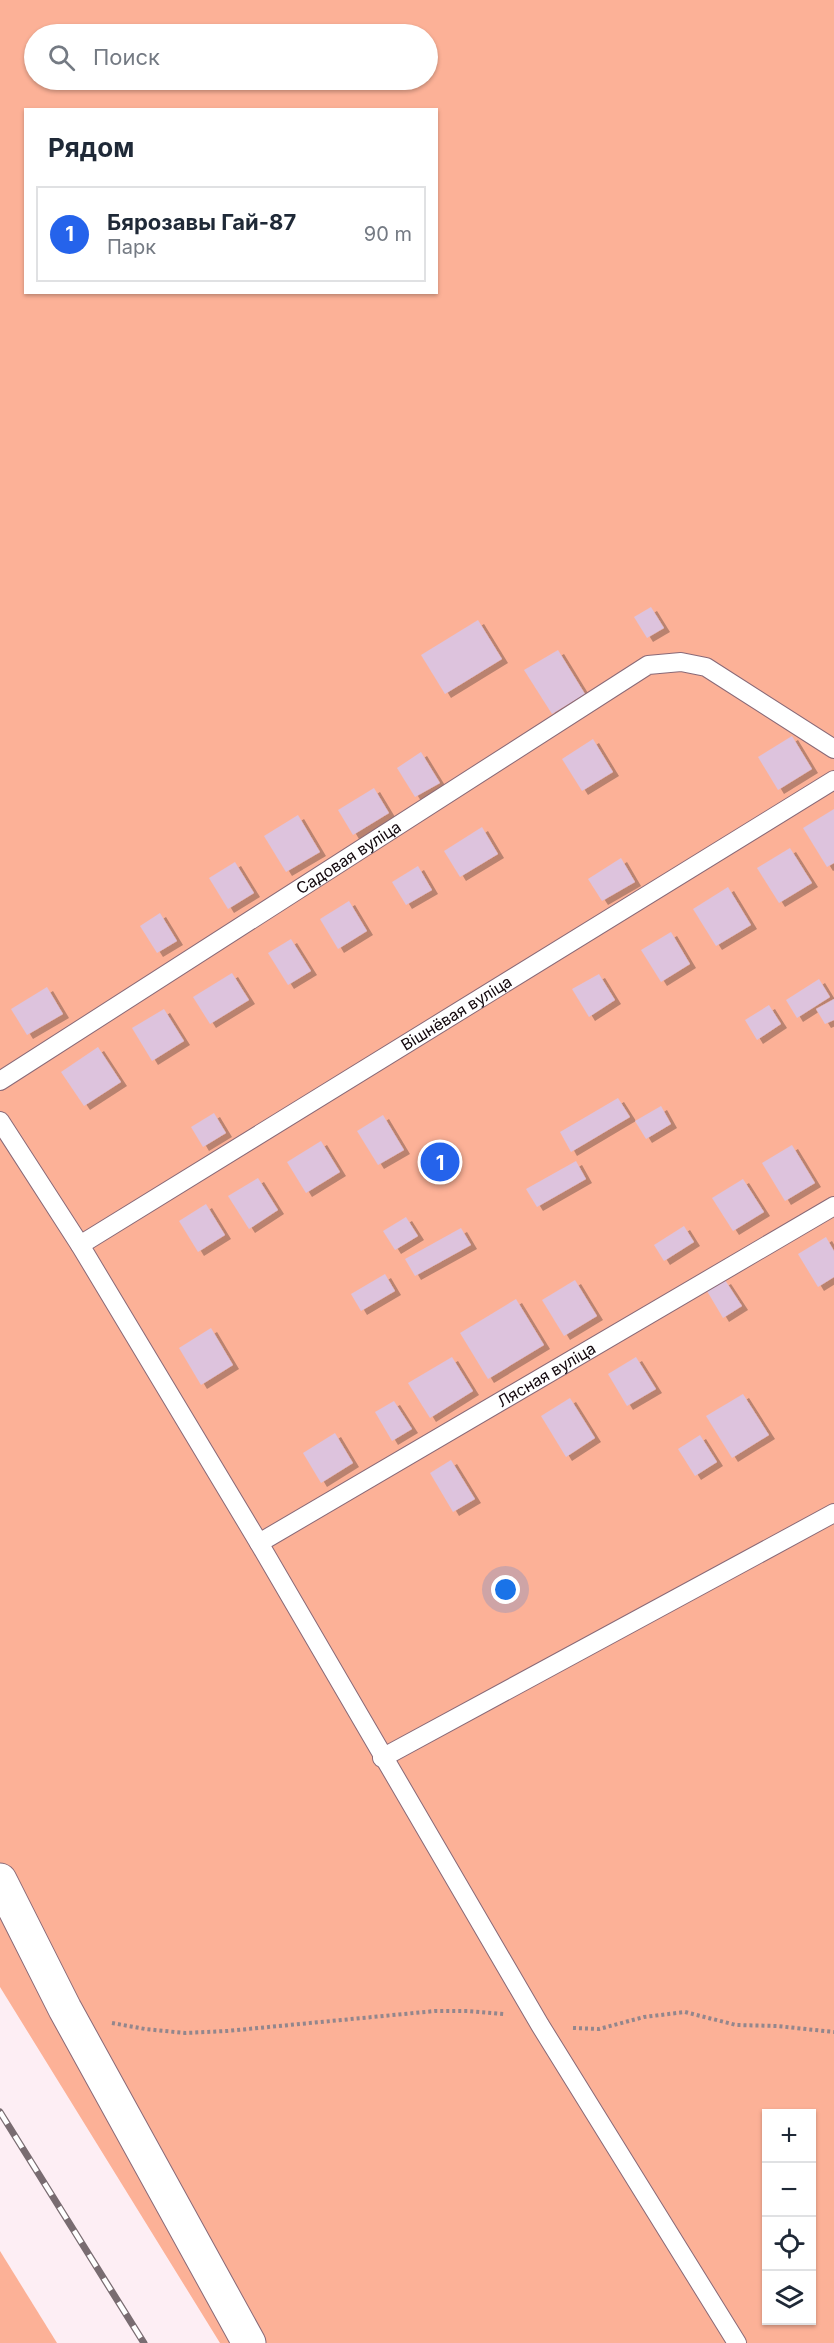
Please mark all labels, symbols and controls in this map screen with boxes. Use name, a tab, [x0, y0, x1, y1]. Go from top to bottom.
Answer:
search box	[24, 24, 438, 90]
icon: search	[45, 41, 78, 74]
text: Поиск	[93, 44, 160, 70]
text: Рядом	[48, 132, 134, 163]
text: Бярозавы Гай-87	[107, 209, 296, 235]
text: 1	[65, 222, 74, 246]
text: 90 m	[364, 222, 412, 246]
text: Парк	[107, 235, 156, 259]
street label: Садовая вуліца	[292, 816, 405, 898]
street label: Вішнёвая вуліца	[397, 971, 515, 1055]
pin: 1	[420, 1140, 460, 1184]
street label: Лясная вуліца	[493, 1338, 599, 1411]
your location	[491, 1575, 520, 1604]
map controls	[762, 2109, 816, 2325]
button: +	[762, 2109, 816, 2163]
button: −	[762, 2163, 816, 2217]
button: locate	[762, 2217, 816, 2271]
button: layers	[762, 2271, 816, 2325]

